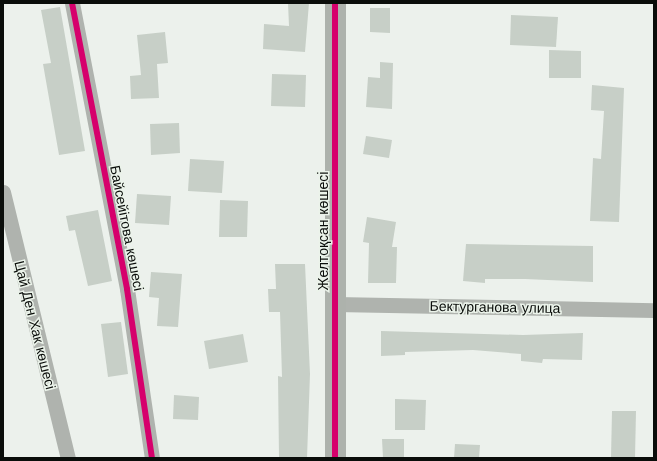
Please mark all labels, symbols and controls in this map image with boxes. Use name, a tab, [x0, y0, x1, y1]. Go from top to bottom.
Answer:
street label: Байсейітова көшесі	[107, 164, 147, 292]
street label: Желтоқсан көшесі	[315, 172, 331, 290]
street label: Цай Ден Хак көшесі	[11, 259, 59, 391]
street label: Бектурганова улица	[429, 297, 561, 317]

